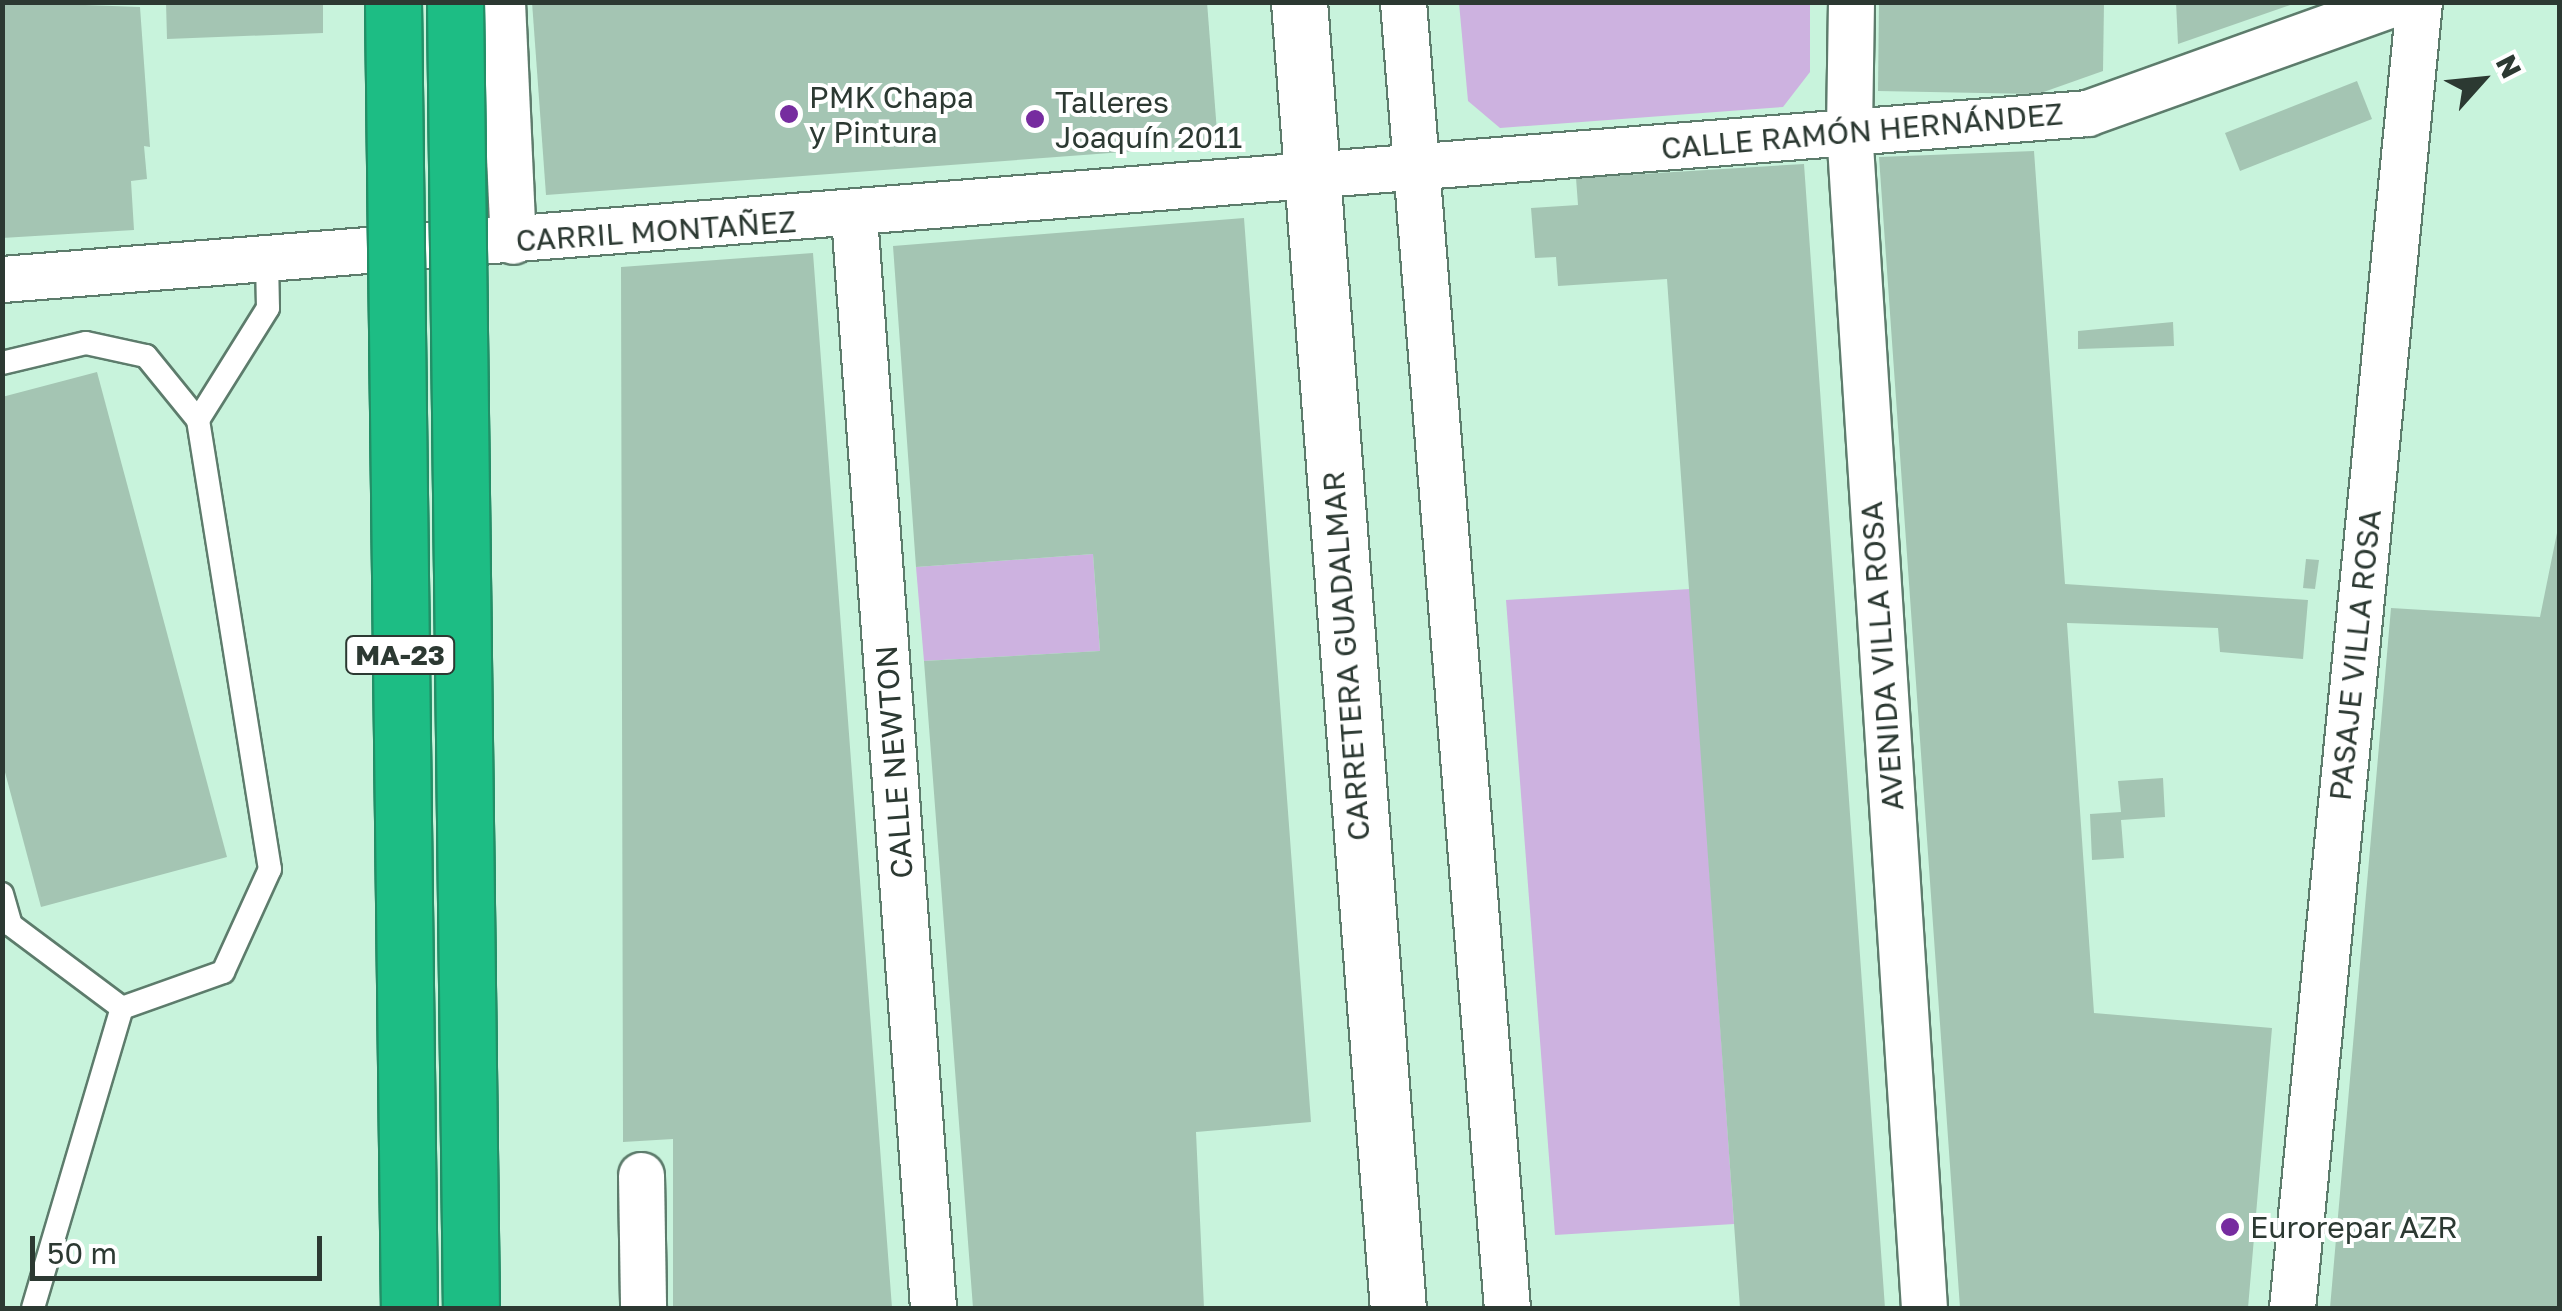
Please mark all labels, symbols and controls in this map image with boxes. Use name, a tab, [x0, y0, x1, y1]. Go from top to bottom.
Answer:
north arrow	[2432, 30, 2532, 130]
text: N	[2490, 49, 2529, 83]
place label: PMK Chapa y Pintura	[809, 79, 974, 150]
place label: Talleres Joaquín 2011	[1055, 84, 1242, 154]
street label: CALLE RAMÓN HERNÁNDEZ	[1660, 95, 2064, 167]
marker: PMK Chapa y Pintura	[778, 103, 800, 125]
marker: Talleres Joaquín 2011	[1024, 108, 1046, 130]
street label: CARRIL MONTAÑEZ	[515, 203, 797, 259]
street label: CARRETERA GUADALMAR	[1315, 470, 1377, 842]
street label: AVENIDA VILLA ROSA	[1853, 500, 1911, 812]
street label: PASAJE VILLA ROSA	[2322, 508, 2388, 802]
road number: MA-23	[345, 632, 455, 678]
street label: CALLE NEWTON	[868, 644, 920, 880]
place label: Eurorepar AZR	[2250, 1209, 2458, 1245]
scale bar	[35, 1216, 328, 1278]
marker: Eurorepar AZR	[2219, 1216, 2241, 1238]
text: 50 m	[47, 1235, 117, 1271]

